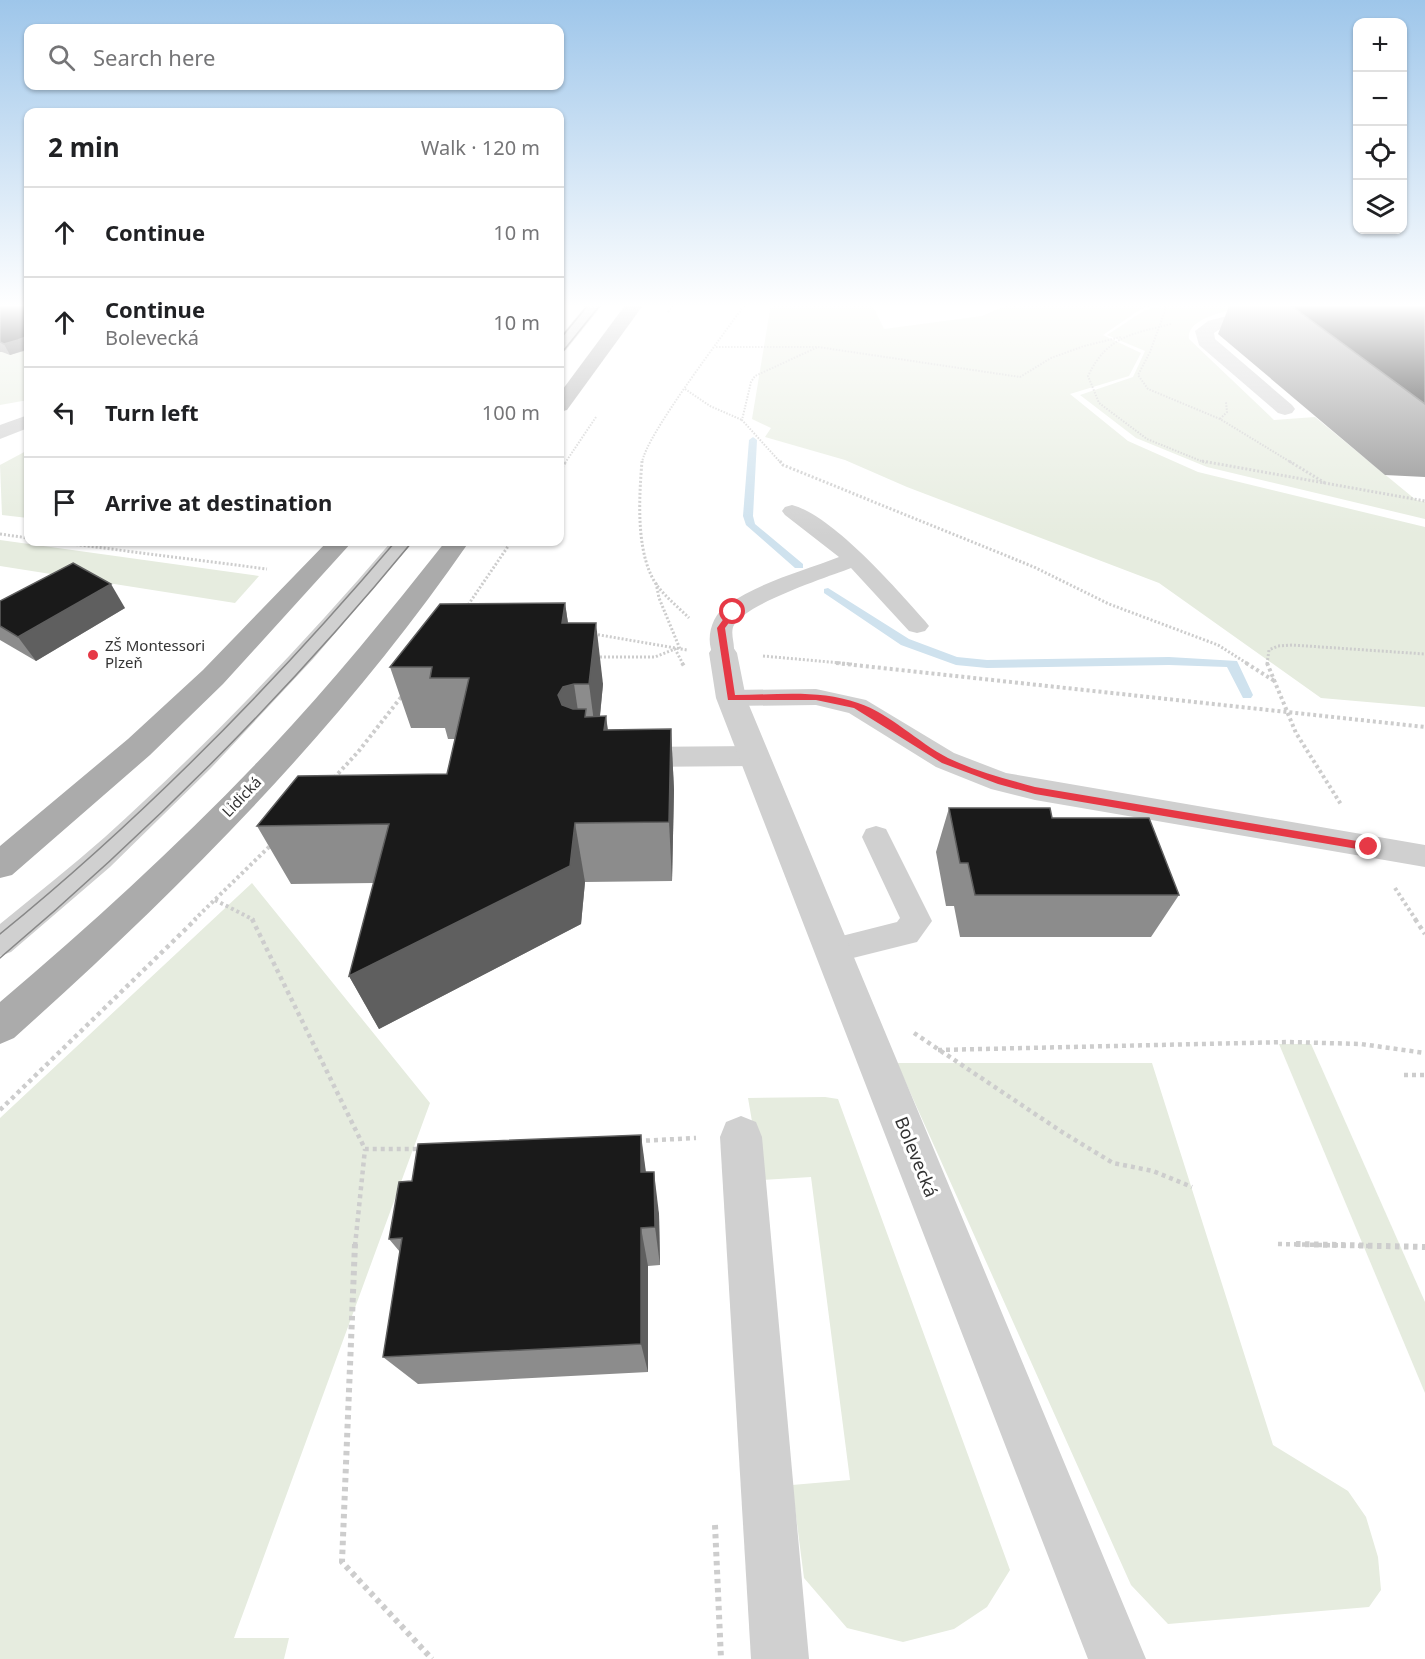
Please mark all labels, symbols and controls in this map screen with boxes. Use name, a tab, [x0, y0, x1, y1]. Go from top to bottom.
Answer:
map controls	[1353, 18, 1407, 234]
button: +	[1353, 18, 1407, 72]
search box	[24, 24, 564, 90]
icon: search	[45, 41, 78, 74]
text: Search here	[93, 42, 215, 72]
button: −	[1353, 72, 1407, 126]
button: locate	[1353, 126, 1407, 180]
text: 2 min	[48, 129, 120, 165]
text: Walk · 120 m	[421, 134, 540, 161]
button: layers	[1353, 180, 1407, 234]
icon: ahead	[48, 216, 81, 249]
text: Continue	[105, 217, 205, 247]
text: 10 m	[493, 219, 540, 246]
text: Continue	[105, 294, 205, 324]
icon: ahead	[48, 306, 81, 339]
text: 10 m	[493, 309, 540, 336]
text: Bolevecká	[105, 324, 199, 351]
icon: left	[48, 396, 81, 429]
text: Turn left	[105, 397, 199, 427]
text: 100 m	[482, 399, 540, 426]
icon: arrive	[48, 486, 81, 519]
text: Arrive at destination	[105, 487, 332, 517]
route start	[719, 598, 745, 624]
place label: ZŠ Montessori Plzeň	[105, 635, 205, 672]
marker: ZŠ Montessori Plzeň	[86, 648, 100, 662]
street label: Lidická	[217, 772, 265, 821]
route end	[1355, 833, 1381, 859]
street label: Bolevecká	[890, 1113, 944, 1200]

